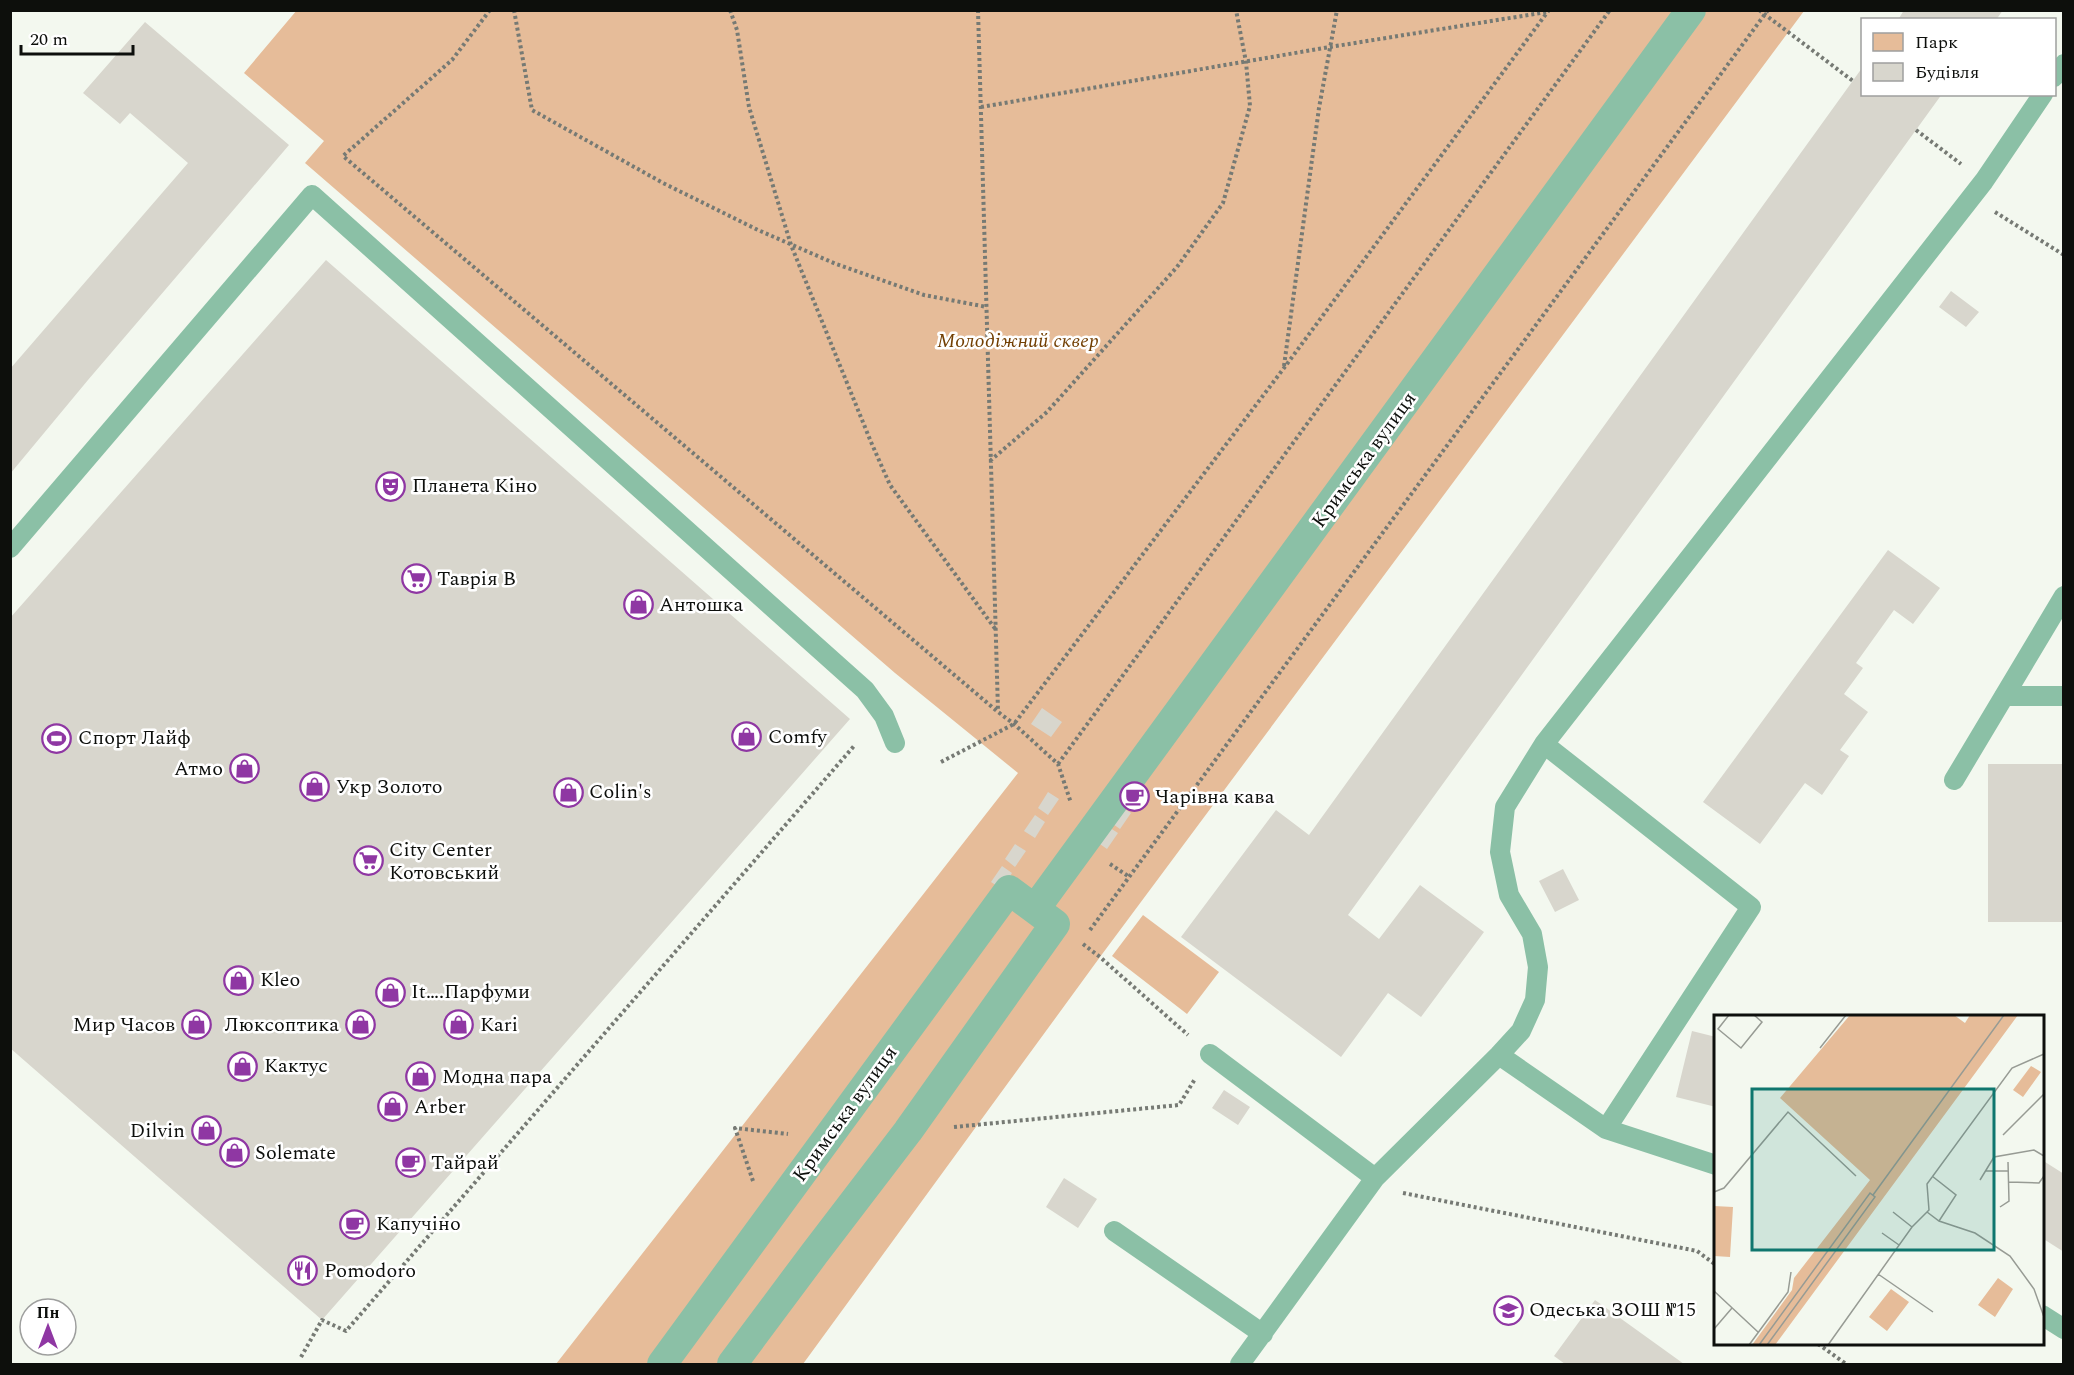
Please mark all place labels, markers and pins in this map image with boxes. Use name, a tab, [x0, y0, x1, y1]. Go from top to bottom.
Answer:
theatre icon: Планета Кіно	[375, 470, 407, 502]
place label: Планета Кіно	[412, 471, 537, 501]
supermarket icon: Таврія В	[400, 563, 432, 595]
place label: Таврія В	[437, 564, 516, 594]
shop icon: Антошка	[622, 589, 654, 621]
place label: Антошка	[659, 590, 743, 620]
shop icon: Comfy	[731, 721, 763, 753]
sports icon: Спорт Лайф	[41, 722, 73, 754]
place label: Comfy	[768, 722, 828, 752]
place label: Спорт Лайф	[78, 723, 191, 753]
shop icon: Атмо	[228, 753, 260, 785]
place label: Атмо	[174, 754, 223, 784]
shop icon: Укр Золото	[299, 771, 331, 803]
place label: Укр Золото	[336, 772, 443, 802]
shop icon: Colin's	[552, 776, 584, 808]
place label: Colin's	[589, 777, 652, 807]
cafe icon: Чарівна кава	[1118, 781, 1150, 813]
place label: Чарівна кава	[1155, 782, 1275, 812]
place label: City Center Котовський	[389, 835, 499, 888]
supermarket icon: City Center Котовський	[352, 845, 384, 877]
shop icon: Kleo	[223, 964, 255, 996]
place label: Kleo	[260, 965, 300, 995]
shop icon: It….Парфуми	[374, 976, 406, 1008]
place label: It….Парфуми	[411, 977, 530, 1007]
shop icon: Мир Часов	[180, 1009, 212, 1041]
shop icon: Люксоптика	[344, 1009, 376, 1041]
shop icon: Kari	[443, 1009, 475, 1041]
place label: Мир Часов	[73, 1010, 175, 1040]
place label: Люксоптика	[224, 1010, 339, 1040]
place label: Kari	[480, 1010, 518, 1040]
shop icon: Кактус	[227, 1050, 259, 1082]
place label: Кактус	[264, 1051, 328, 1081]
shop icon: Модна пара	[405, 1061, 437, 1093]
place label: Модна пара	[442, 1062, 552, 1092]
shop icon: Arber	[377, 1091, 409, 1123]
place label: Arber	[414, 1092, 466, 1122]
shop icon: Dilvin	[190, 1115, 222, 1147]
place label: Dilvin	[130, 1116, 185, 1146]
shop icon: Solemate	[218, 1137, 250, 1169]
place label: Solemate	[255, 1138, 336, 1168]
cafe icon: Тайрай	[394, 1147, 426, 1179]
place label: Тайрай	[431, 1148, 499, 1178]
cafe icon: Капучіно	[339, 1208, 371, 1240]
place label: Капучіно	[376, 1209, 461, 1239]
restaurant icon: Pomodoro	[287, 1255, 319, 1287]
place label: Pomodoro	[324, 1256, 416, 1286]
school or university icon: Одеська ЗОШ №15	[1492, 1294, 1524, 1326]
place label: Одеська ЗОШ №15	[1529, 1295, 1696, 1325]

